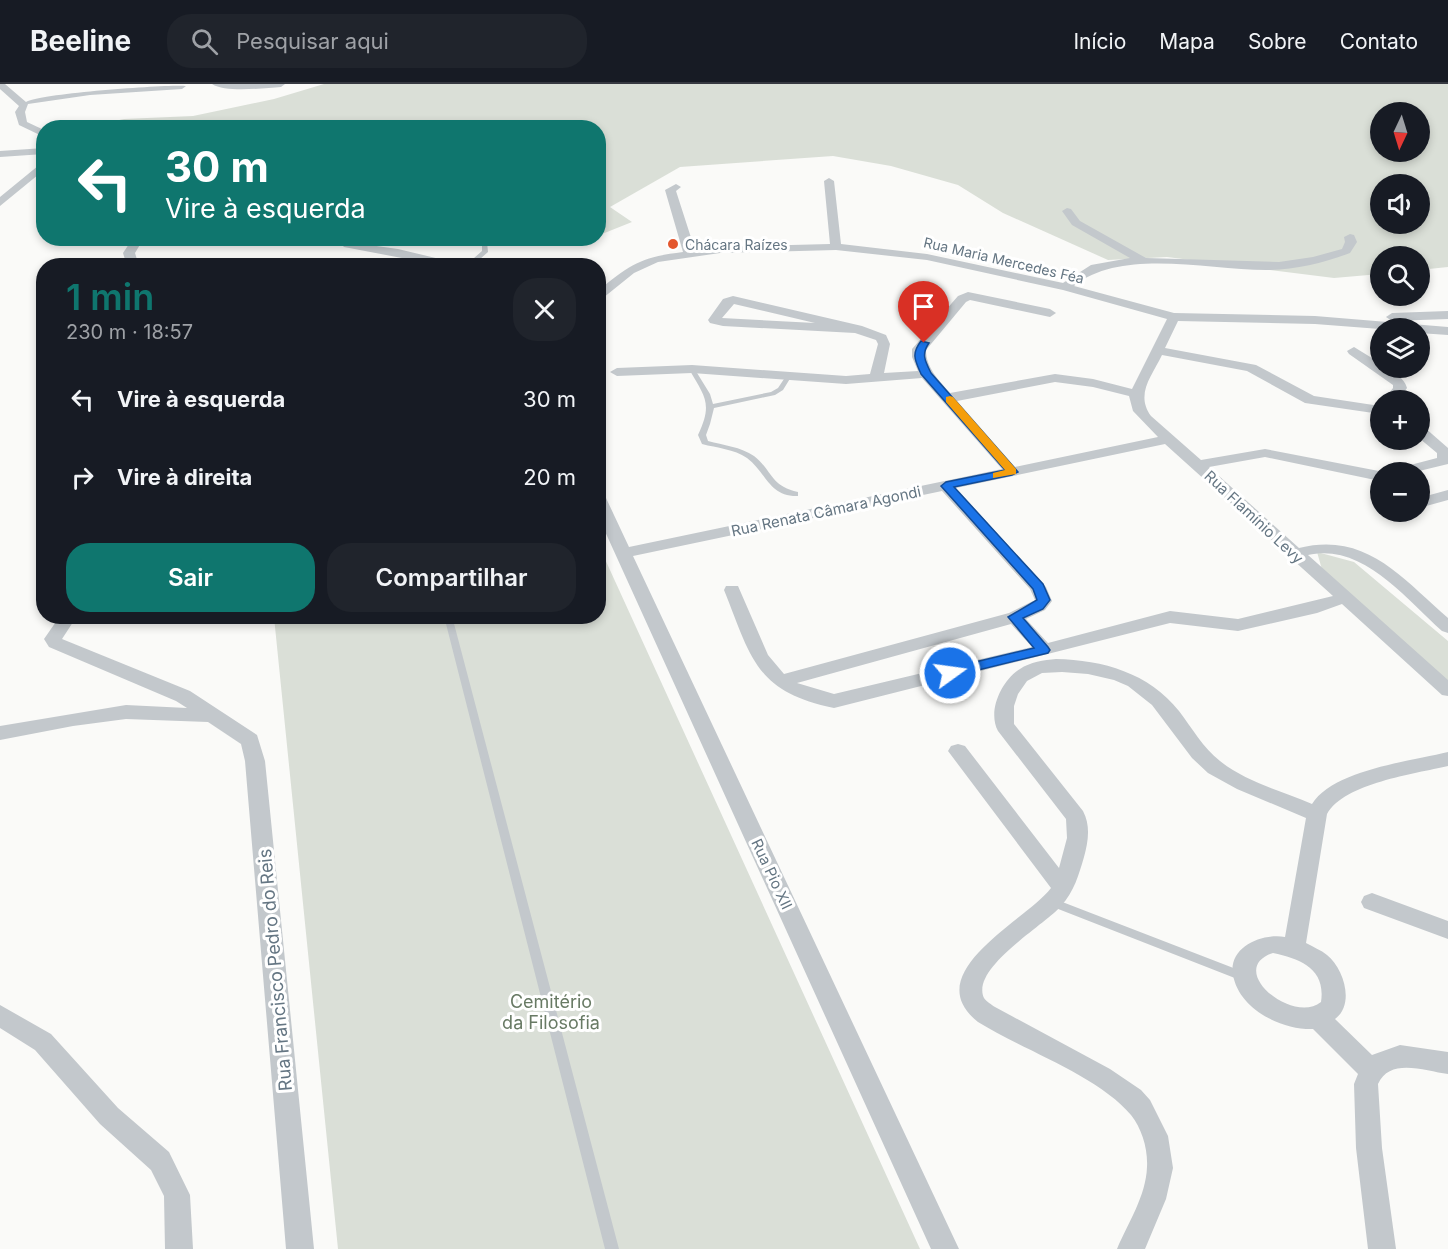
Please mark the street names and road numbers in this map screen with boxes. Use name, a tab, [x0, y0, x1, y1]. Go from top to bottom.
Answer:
street label: Rua Maria Mercedes Féa	[922, 233, 1086, 287]
street label: Rua Flamínio Levy	[1201, 466, 1308, 568]
street label: Rua Renata Câmara Agondi	[729, 482, 923, 540]
street label: Rua Pio XII	[747, 836, 797, 912]
street label: Rua Francisco Pedro do Reis	[254, 848, 296, 1092]

